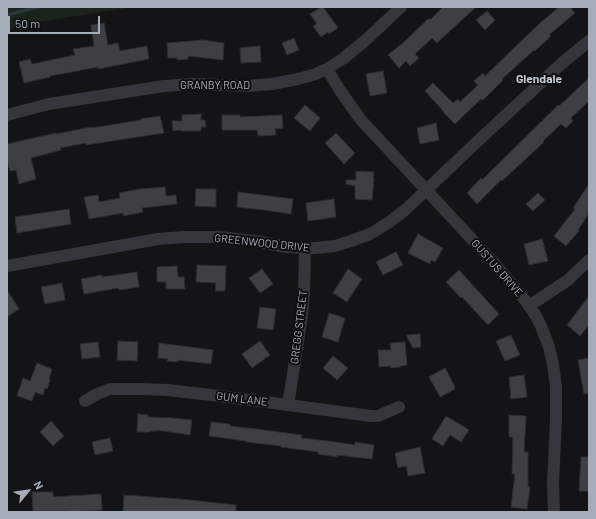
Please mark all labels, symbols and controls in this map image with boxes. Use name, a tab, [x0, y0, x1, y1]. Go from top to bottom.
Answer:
scale bar	[10, 8, 102, 34]
text: 50 m	[15, 16, 40, 30]
district label: Glendale	[516, 72, 562, 86]
street label: GRANBY ROAD	[180, 78, 250, 92]
street label: GREENWOOD DRIVE	[214, 231, 310, 255]
street label: GUSTUS DRIVE	[469, 237, 525, 299]
street label: GREGG STREET	[288, 289, 310, 365]
street label: GUM LANE	[216, 389, 268, 409]
north arrow	[8, 471, 48, 511]
text: N	[31, 479, 46, 491]

